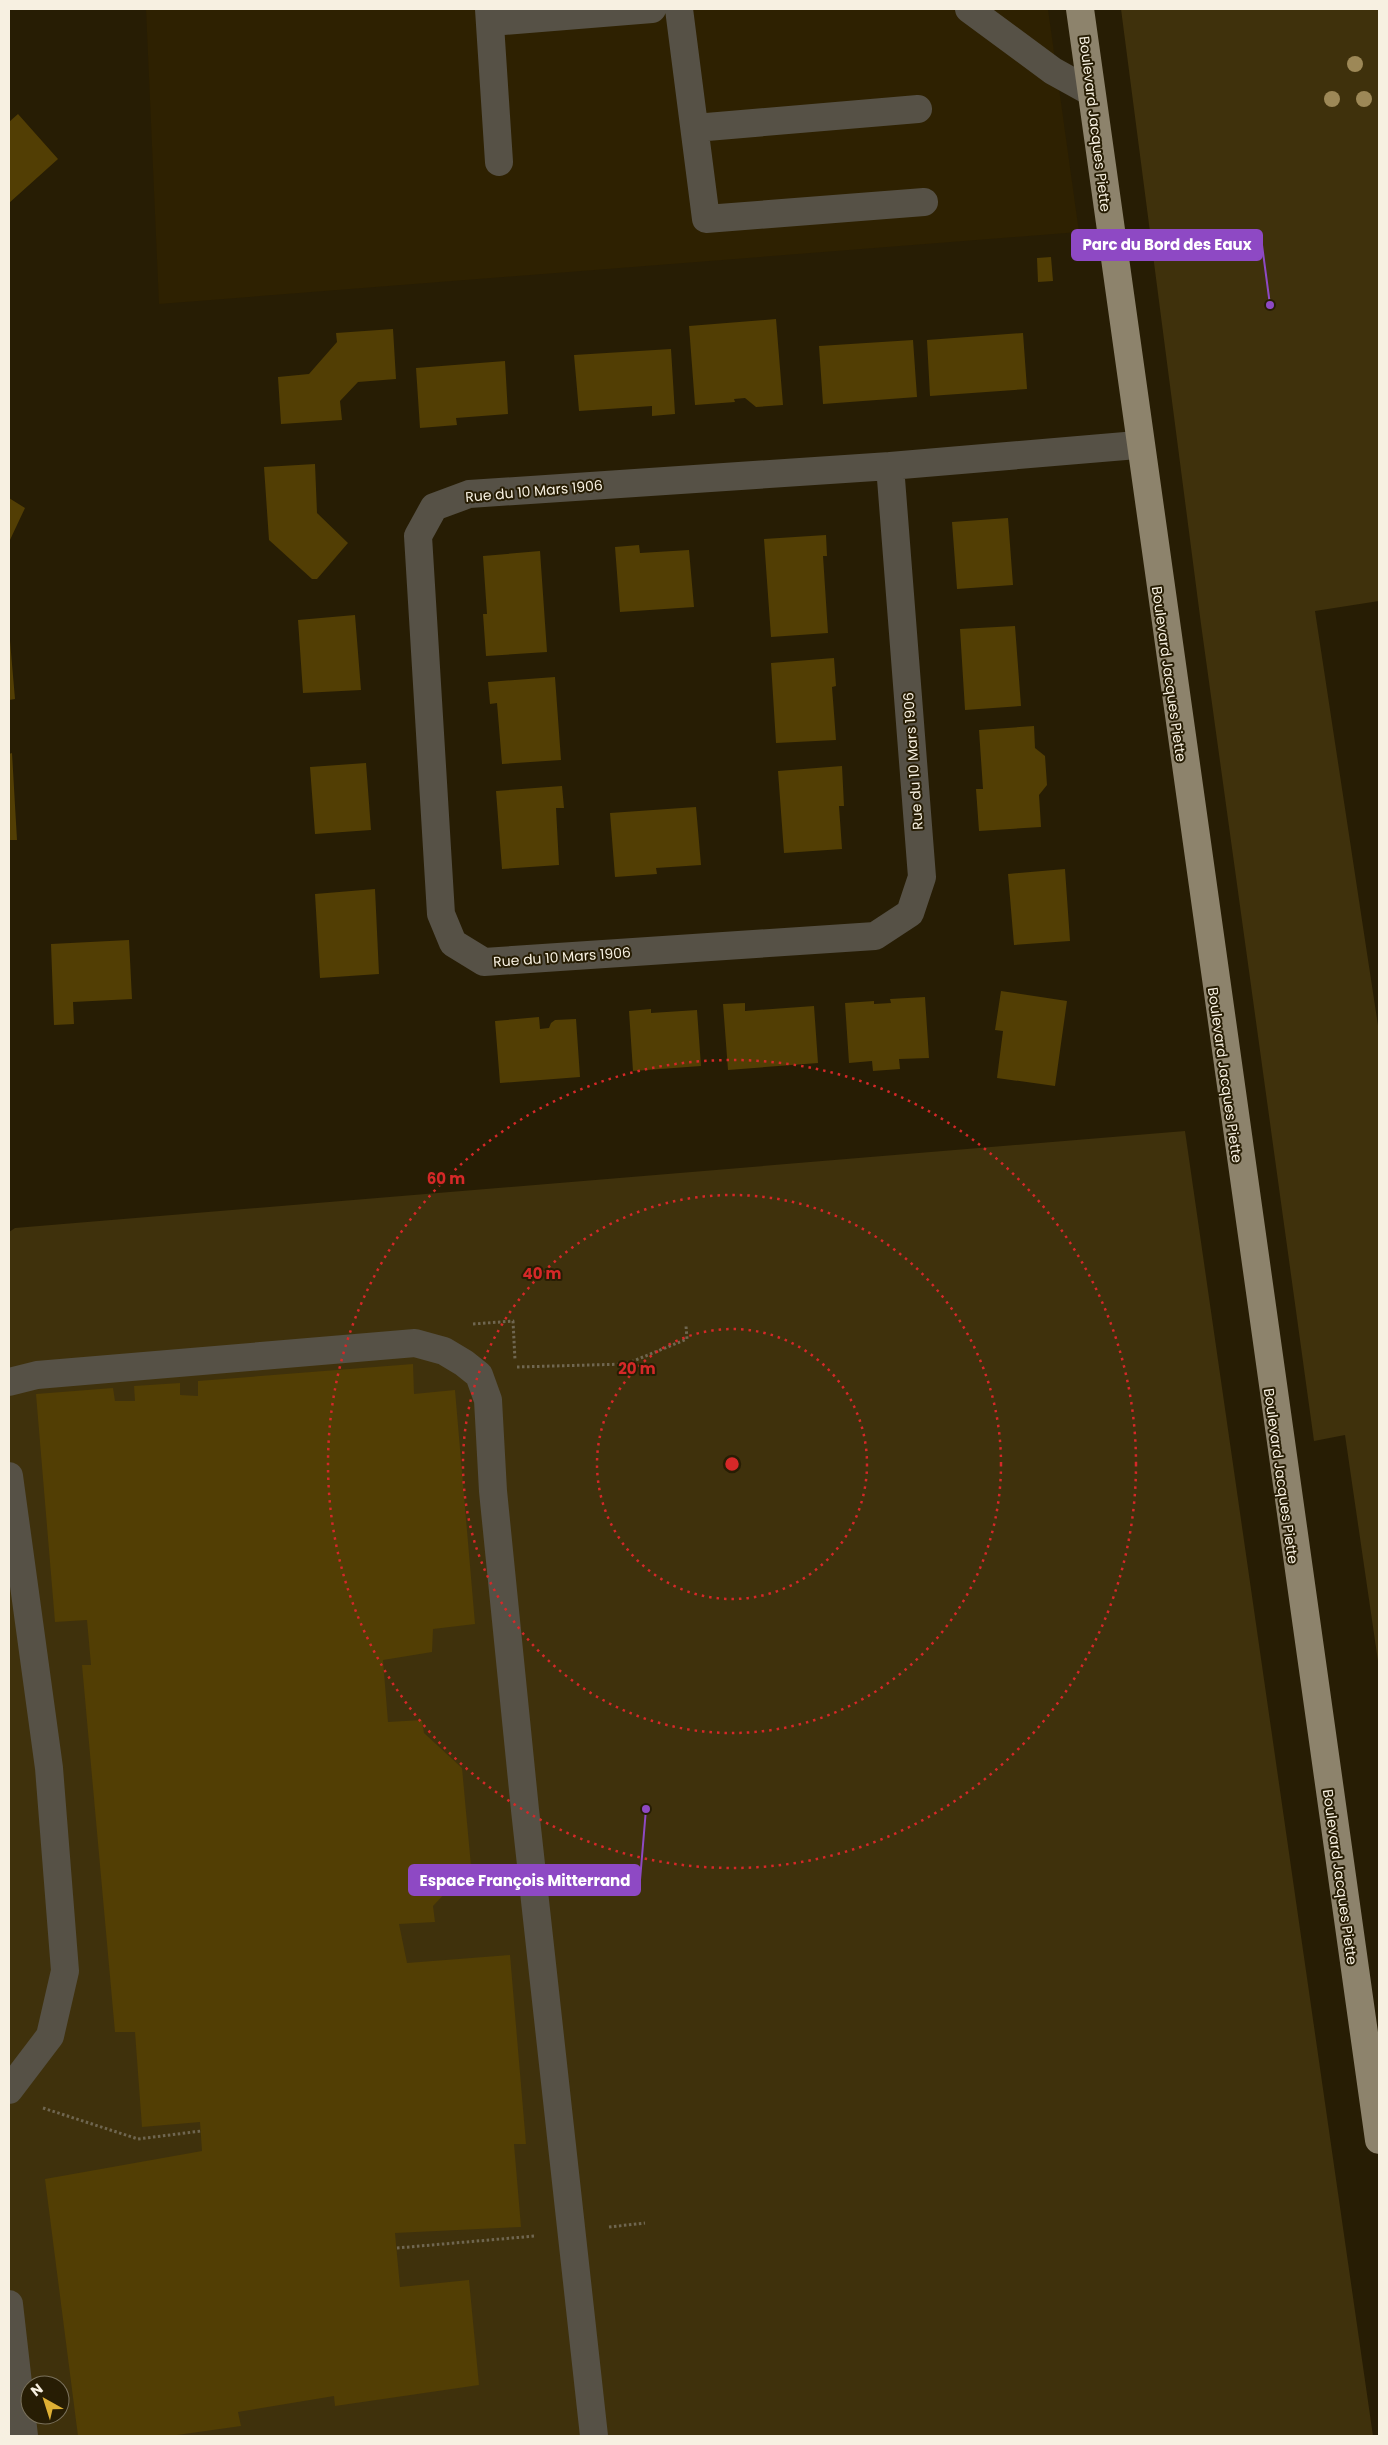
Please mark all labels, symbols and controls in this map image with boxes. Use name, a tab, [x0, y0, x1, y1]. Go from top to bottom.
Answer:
street label: Boulevard Jacques Piette	[1074, 35, 1116, 213]
callout: Parc du Bord des Eaux	[1072, 230, 1262, 260]
text: Parc du Bord des Eaux	[1082, 234, 1252, 255]
street label: Rue du 10 Mars 1906	[464, 475, 604, 507]
street label: Boulevard Jacques Piette	[1147, 585, 1191, 763]
street label: Rue du 10 Mars 1906	[898, 691, 928, 830]
street label: Rue du 10 Mars 1906	[493, 942, 632, 972]
street label: Boulevard Jacques Piette	[1203, 986, 1247, 1164]
text: 60 m	[427, 1168, 465, 1189]
text: 40 m	[522, 1263, 562, 1284]
text: 20 m	[618, 1358, 656, 1379]
street label: Boulevard Jacques Piette	[1259, 1387, 1303, 1565]
centre of rings	[723, 1455, 741, 1473]
street label: Boulevard Jacques Piette	[1318, 1788, 1362, 1966]
callout: Espace François Mitterrand	[409, 1865, 640, 1895]
text: Espace François Mitterrand	[420, 1870, 630, 1891]
north arrow	[20, 2375, 70, 2425]
text: N	[26, 2379, 47, 2401]

